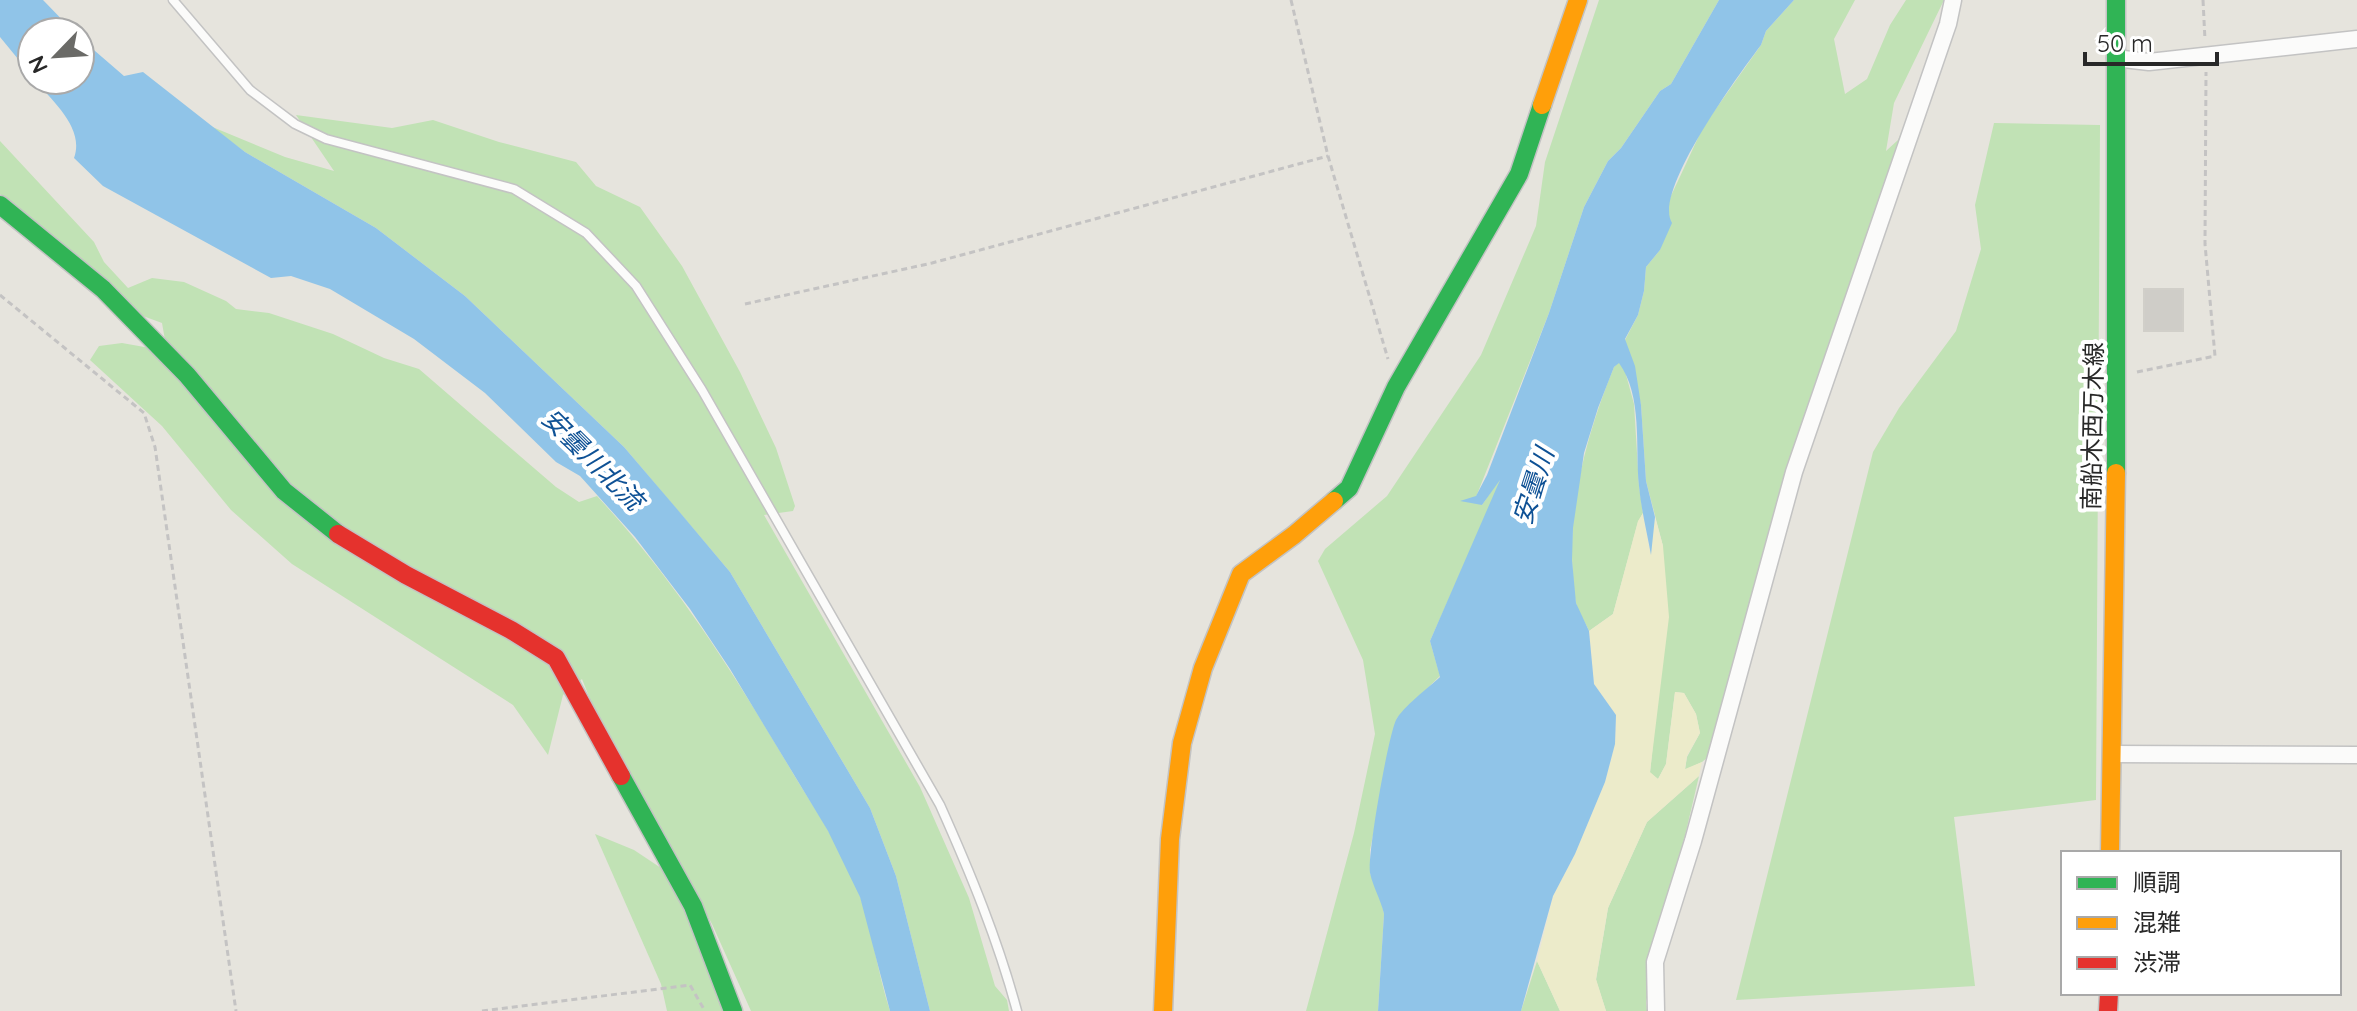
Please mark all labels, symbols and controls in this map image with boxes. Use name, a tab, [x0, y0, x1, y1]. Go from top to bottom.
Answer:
north arrow	[16, 16, 96, 96]
scale bar	[2085, 16, 2217, 66]
text: 50 m	[2097, 28, 2153, 58]
text: N	[22, 51, 54, 78]
street label: 南船木西万木線	[2076, 342, 2108, 510]
water label: 安曇川北流	[535, 401, 653, 519]
water label: 安曇川	[1505, 441, 1562, 528]
legend	[2061, 851, 2341, 995]
text: 順調	[2133, 867, 2181, 897]
text: 混雑	[2133, 907, 2181, 937]
text: 渋滞	[2133, 947, 2181, 977]

